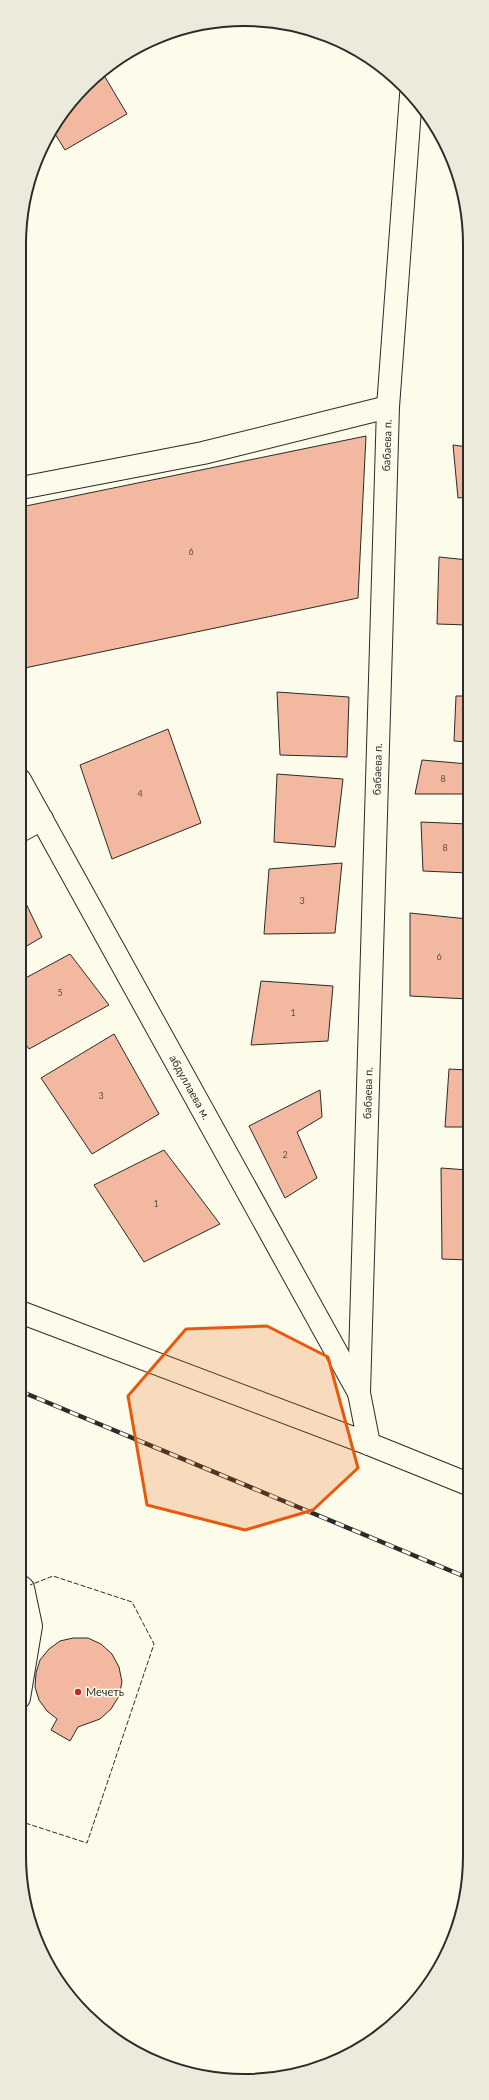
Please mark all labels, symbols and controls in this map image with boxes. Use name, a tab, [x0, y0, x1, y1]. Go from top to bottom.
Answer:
street label: бабаева п.	[379, 419, 394, 472]
house number: 6	[188, 546, 194, 557]
street label: бабаева п.	[370, 743, 384, 796]
house number: 8	[440, 773, 446, 784]
house number: 4	[137, 788, 143, 799]
house number: 8	[442, 842, 448, 853]
house number: 3	[299, 895, 305, 906]
house number: 6	[436, 951, 442, 962]
house number: 5	[57, 987, 63, 998]
house number: 1	[290, 1007, 296, 1018]
street label: абдуллаева м.	[167, 1052, 213, 1121]
street label: бабаева п.	[360, 1067, 375, 1119]
house number: 3	[98, 1090, 104, 1101]
house number: 2	[282, 1149, 288, 1160]
house number: 1	[153, 1198, 159, 1209]
place label: Мечеть	[86, 1685, 124, 1698]
marker: Мечеть	[73, 1687, 83, 1697]

